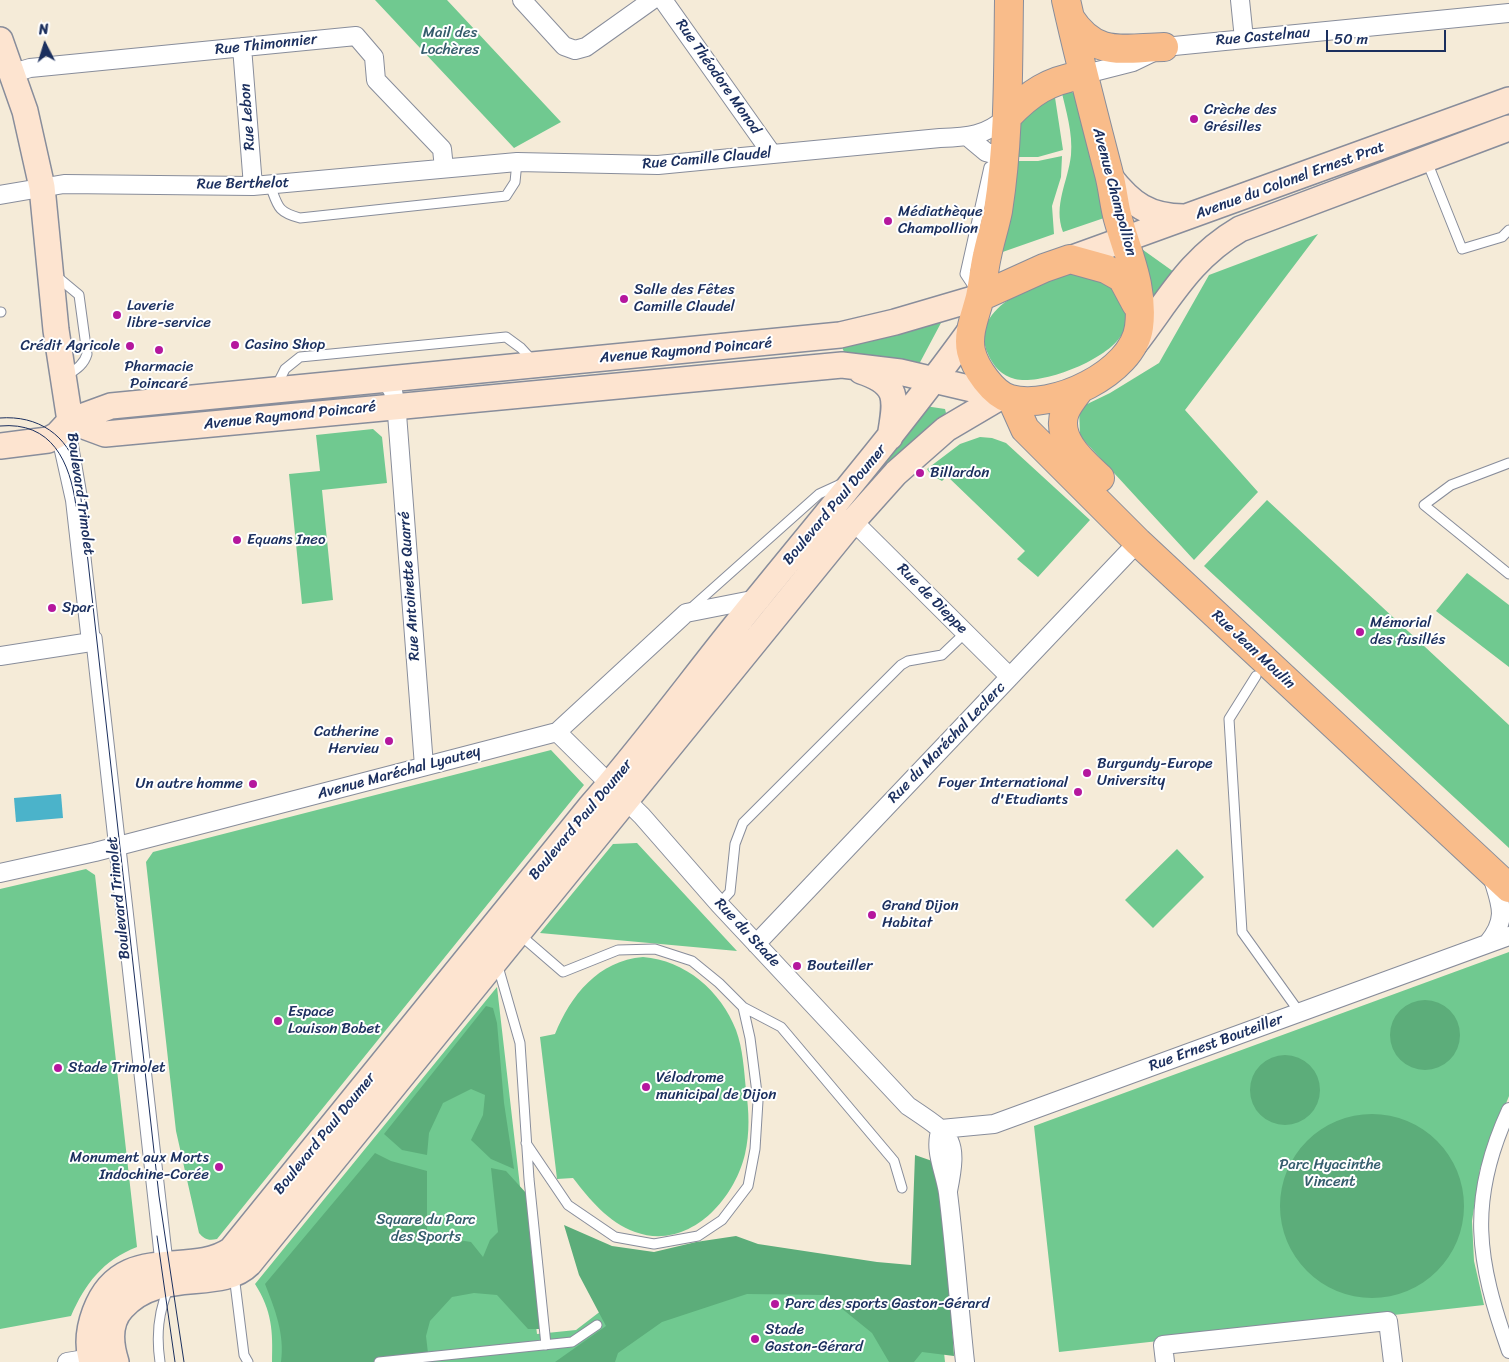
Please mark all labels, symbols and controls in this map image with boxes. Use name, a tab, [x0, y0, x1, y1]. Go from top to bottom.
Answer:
street label: Rue Théodore Monod	[671, 16, 765, 138]
text: N	[38, 17, 50, 42]
north arrow	[20, 20, 70, 70]
scale bar	[1329, 20, 1449, 52]
park label: Mail des Lochères	[421, 24, 479, 59]
street label: Rue Castelnau	[1215, 24, 1311, 50]
text: 50 m	[1334, 26, 1368, 52]
street label: Rue Thimonnier	[214, 31, 318, 59]
street label: Rue Lebon	[237, 83, 259, 151]
place label: Crèche des Grésilles	[1204, 101, 1277, 136]
marker: Crèche des Grésilles	[1188, 113, 1200, 125]
street label: Avenue Champollion	[1088, 126, 1140, 258]
street label: Avenue du Colonel Ernest Prat	[1193, 138, 1387, 224]
street label: Rue Camille Claudel	[642, 144, 772, 174]
street label: Rue Berthelot	[197, 174, 289, 194]
place label: Médiathèque Champollion	[898, 203, 983, 238]
marker: Médiathèque Champollion	[882, 215, 894, 227]
place label: Salle des Fêtes Camille Claudel	[634, 281, 735, 316]
marker: Salle des Fêtes Camille Claudel	[618, 293, 630, 305]
place label: Laverie libre-service	[127, 297, 211, 332]
marker: Laverie libre-service	[111, 309, 123, 321]
street label: Avenue Raymond Poincaré	[599, 334, 773, 368]
place label: Casino Shop	[245, 336, 325, 354]
place label: Crédit Agricole	[20, 337, 120, 355]
marker: Casino Shop	[229, 339, 241, 351]
marker: Crédit Agricole	[124, 340, 136, 352]
marker: Pharmacie Poincaré	[153, 344, 165, 356]
place label: Pharmacie Poincaré	[124, 358, 194, 393]
street label: Avenue Raymond Poincaré	[203, 398, 377, 434]
street label: Boulevard Trimolet	[62, 432, 98, 556]
street label: Boulevard Paul Doumer	[779, 441, 891, 569]
place label: Billardon	[930, 464, 989, 482]
marker: Billardon	[914, 467, 926, 479]
street label: Rue Antoinette Quarré	[396, 511, 424, 661]
place label: Equans Ineo	[247, 531, 326, 549]
marker: Equans Ineo	[231, 534, 243, 546]
street label: Rue de Dieppe	[893, 560, 971, 638]
place label: Spar	[62, 599, 93, 617]
marker: Spar	[46, 602, 58, 614]
street label: Rue Jean Moulin	[1208, 607, 1298, 693]
place label: Mémorial des fusillés	[1370, 614, 1445, 649]
marker: Mémorial des fusillés	[1354, 626, 1366, 638]
street label: Rue du Maréchal Leclerc	[885, 679, 1009, 807]
place label: Catherine Hervieu	[314, 723, 379, 758]
marker: Catherine Hervieu	[383, 735, 395, 747]
street label: Avenue Maréchal Lyautey	[315, 743, 483, 803]
place label: Burgundy-Europe University	[1097, 755, 1213, 790]
street label: Boulevard Paul Doumer	[525, 756, 637, 884]
marker: Burgundy-Europe University	[1081, 767, 1093, 779]
place label: Foyer International d'Etudiants	[938, 774, 1068, 809]
place label: Un autre homme	[135, 775, 243, 793]
marker: Un autre homme	[247, 778, 259, 790]
marker: Foyer International d'Etudiants	[1072, 786, 1084, 798]
street label: Boulevard Trimolet	[104, 836, 134, 960]
street label: Rue du Stade	[711, 895, 783, 971]
place label: Grand Dijon Habitat	[882, 897, 959, 932]
marker: Grand Dijon Habitat	[866, 909, 878, 921]
place label: Bouteiller	[807, 957, 872, 975]
marker: Bouteiller	[791, 960, 803, 972]
place label: Espace Louison Bobet	[288, 1003, 381, 1038]
street label: Rue Ernest Bouteiller	[1147, 1010, 1285, 1076]
marker: Espace Louison Bobet	[272, 1015, 284, 1027]
place label: Stade Trimolet	[68, 1059, 165, 1077]
marker: Stade Trimolet	[52, 1062, 64, 1074]
street label: Boulevard Paul Doumer	[270, 1069, 380, 1199]
place label: Vélodrome municipal de Dijon	[656, 1069, 776, 1104]
marker: Vélodrome municipal de Dijon	[640, 1081, 652, 1093]
place label: Monument aux Morts Indochine-Corée	[70, 1149, 209, 1184]
park label: Parc Hyacinthe Vincent	[1279, 1156, 1381, 1191]
marker: Monument aux Morts Indochine-Corée	[213, 1161, 225, 1173]
park label: Square du Parc des Sports	[376, 1211, 476, 1246]
place label: Parc des sports Gaston-Gérard	[785, 1295, 989, 1313]
marker: Parc des sports Gaston-Gérard	[769, 1298, 781, 1310]
place label: Stade Gaston-Gérard	[765, 1321, 863, 1356]
marker: Stade Gaston-Gérard	[749, 1333, 761, 1345]

